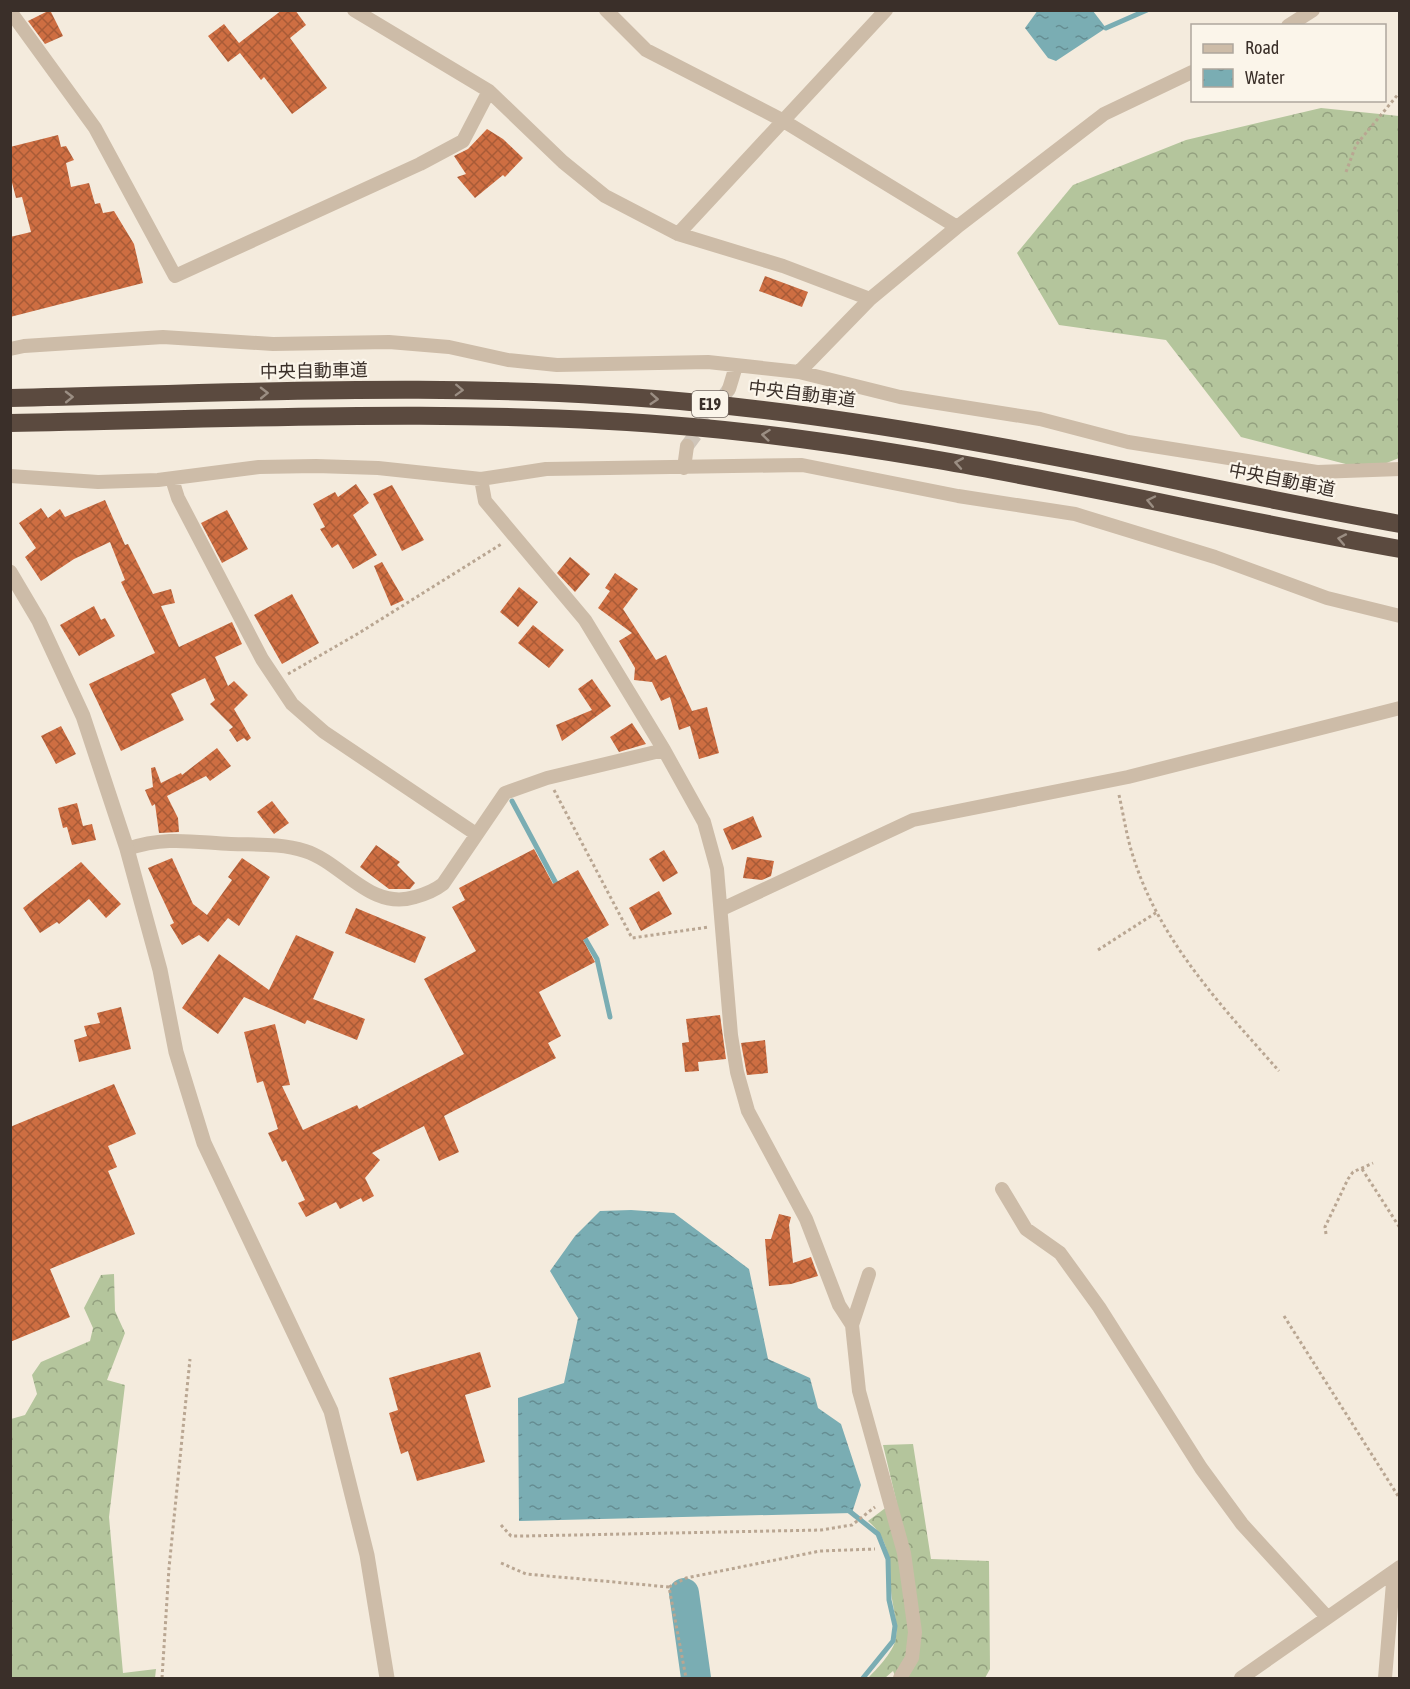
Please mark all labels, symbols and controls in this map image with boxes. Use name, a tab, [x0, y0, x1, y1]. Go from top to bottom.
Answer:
legend	[1191, 24, 1386, 102]
text: Road	[1245, 37, 1279, 58]
text: Water	[1245, 67, 1285, 88]
street label: 中央自動車道	[260, 359, 368, 382]
street label: 中央自動車道	[747, 377, 857, 411]
one-way arrow	[454, 384, 463, 396]
one-way arrow	[259, 387, 268, 399]
one-way arrow	[64, 390, 73, 403]
road number: E19	[692, 391, 728, 417]
one-way arrow	[649, 392, 658, 405]
one-way arrow	[762, 429, 771, 442]
one-way arrow	[955, 458, 964, 470]
street label: 中央自動車道	[1227, 459, 1337, 500]
one-way arrow	[1146, 495, 1156, 508]
one-way arrow	[1337, 533, 1347, 546]

